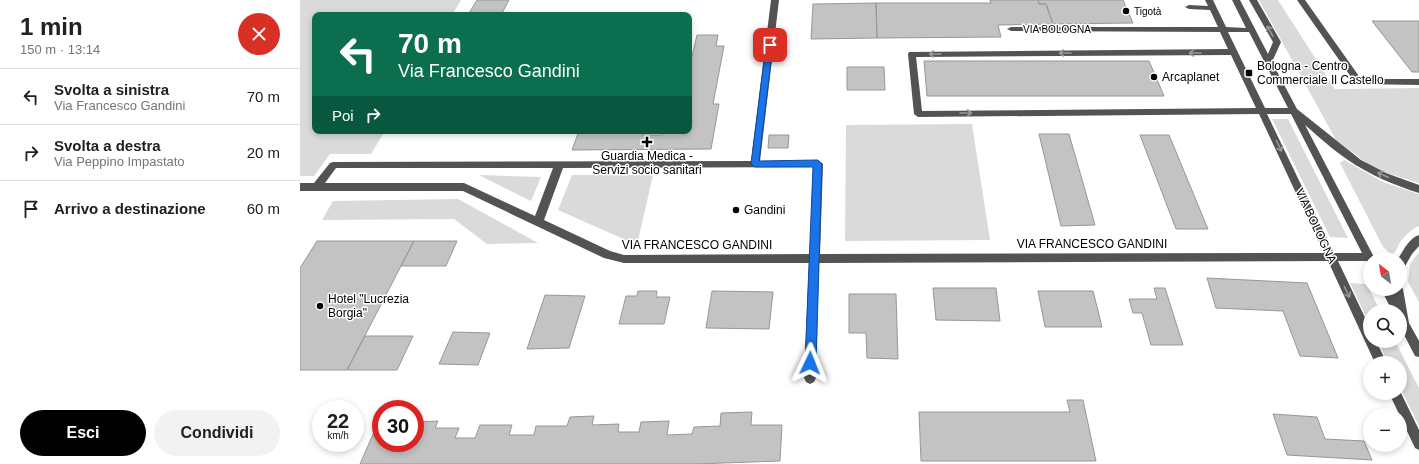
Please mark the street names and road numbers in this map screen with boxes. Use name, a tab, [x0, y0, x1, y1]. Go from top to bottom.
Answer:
street label: VIA BOLOGNA	[1023, 24, 1091, 35]
street label: VIA BOLOGNA	[1292, 186, 1340, 266]
street label: VIA FRANCESCO GANDINI	[1017, 237, 1167, 251]
street label: VIA FRANCESCO GANDINI	[622, 238, 772, 252]

